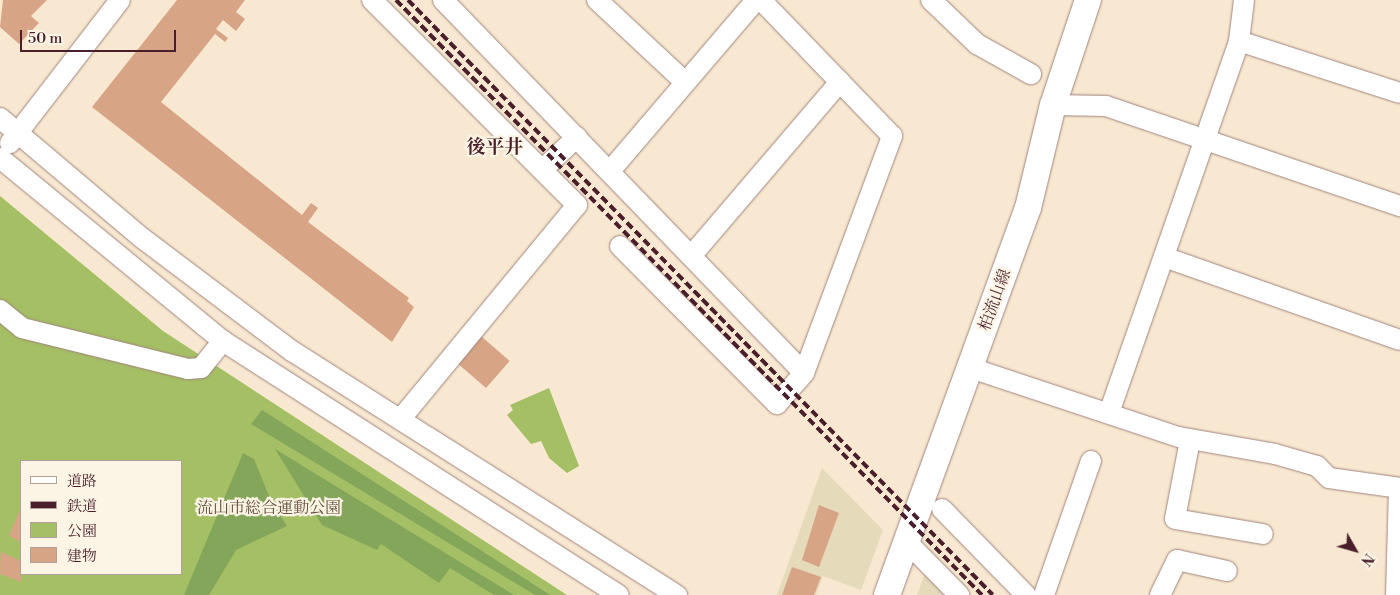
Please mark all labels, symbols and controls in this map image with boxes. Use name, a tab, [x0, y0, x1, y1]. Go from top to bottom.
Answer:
scale bar	[22, 20, 179, 52]
text: 50 m	[28, 29, 62, 48]
district label: 後平井	[467, 137, 523, 159]
street label: 柏流山線	[975, 267, 1015, 333]
legend	[20, 460, 182, 575]
text: 道路	[67, 472, 97, 491]
text: 鉄道	[67, 497, 97, 516]
park label: 流山市総合運動公園	[197, 498, 341, 518]
text: 公園	[67, 522, 97, 541]
north arrow	[1330, 525, 1380, 575]
text: 建物	[67, 547, 97, 566]
text: N	[1356, 549, 1377, 569]

